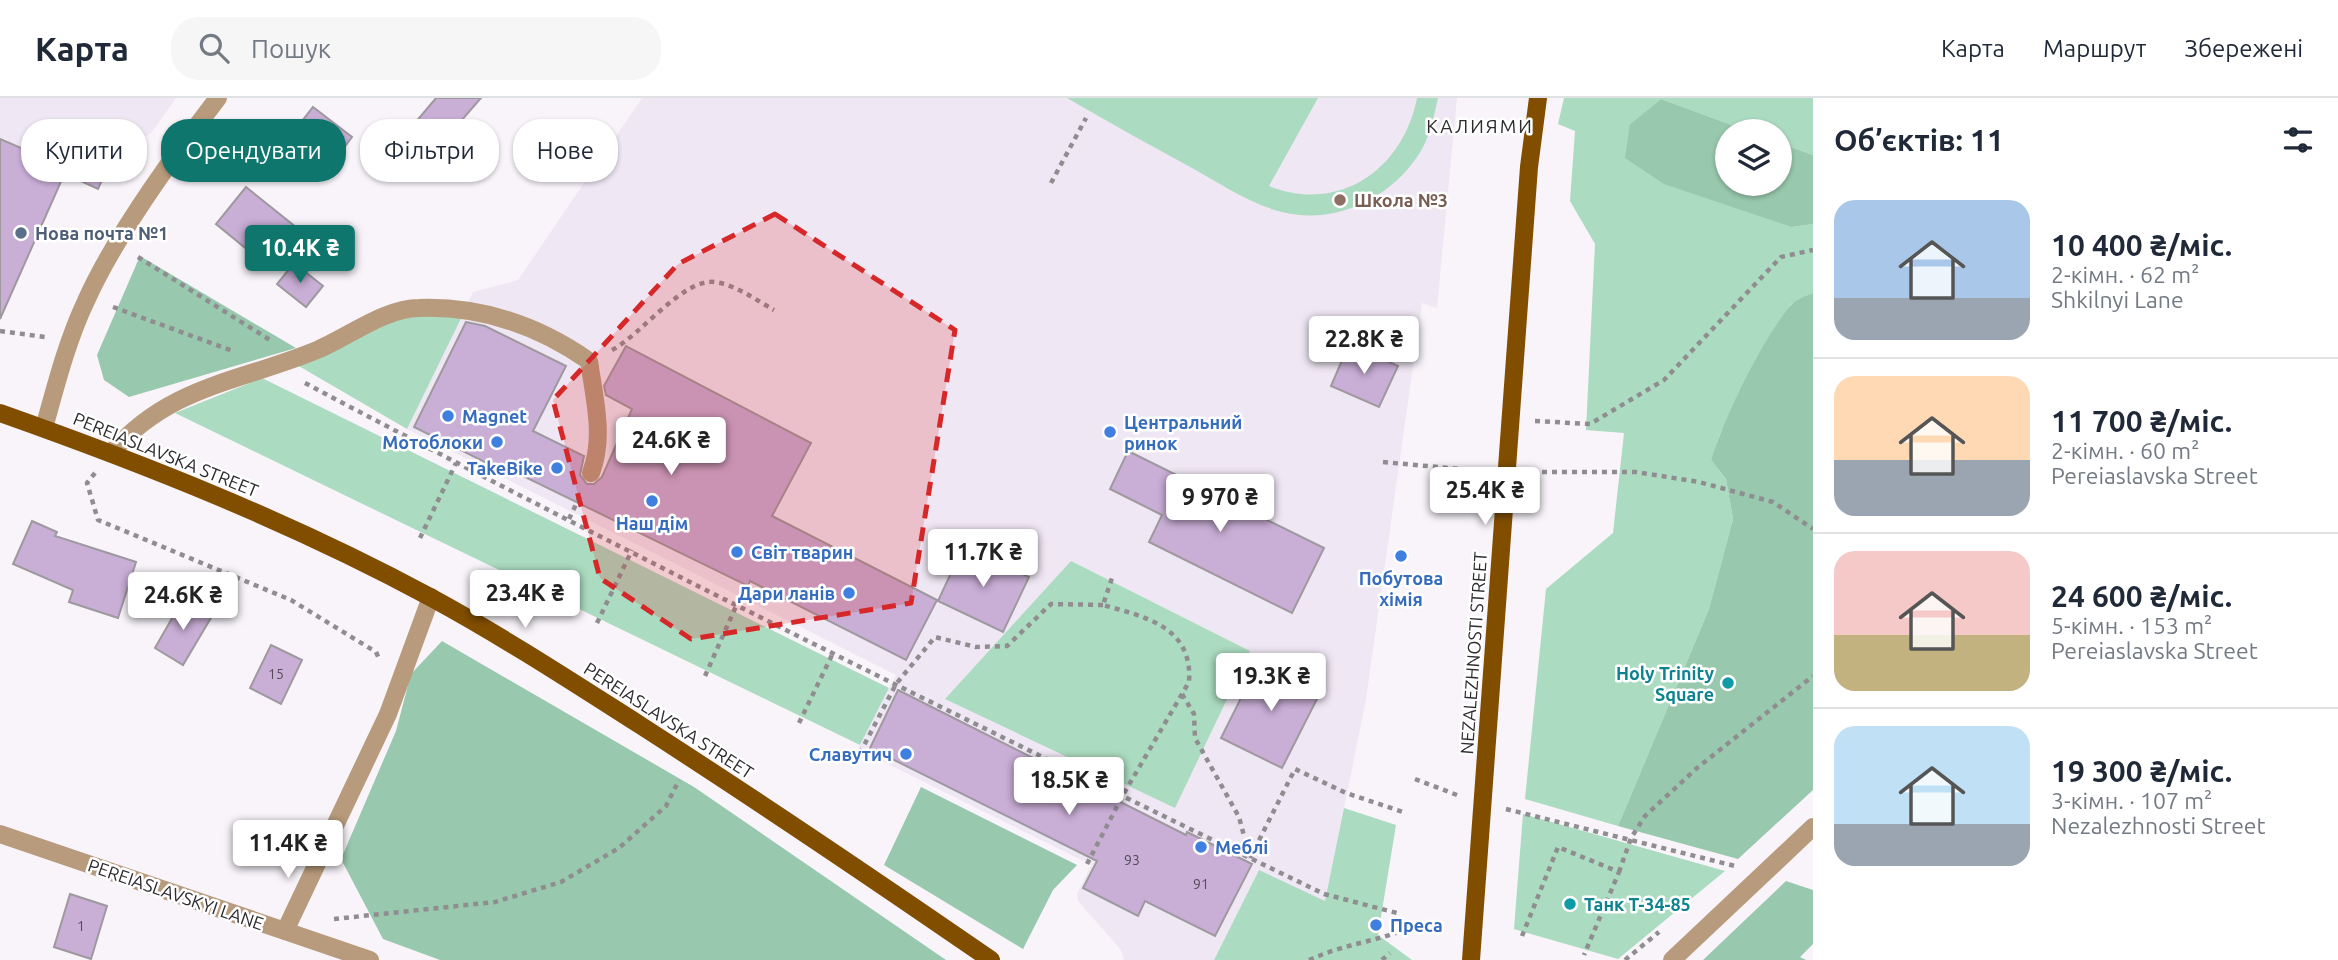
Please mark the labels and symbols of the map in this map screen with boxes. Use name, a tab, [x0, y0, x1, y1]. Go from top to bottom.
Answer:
district label: КАЛИЯМИ	[1426, 115, 1534, 137]
place label: Школа №3	[1354, 190, 1448, 210]
marker: Школа №3	[1332, 192, 1348, 208]
place label: Нова почта №1	[35, 223, 168, 243]
marker: Нова почта №1	[13, 225, 29, 241]
pin: 10.4K ₴	[235, 226, 365, 285]
pin: 22.8K ₴	[1299, 316, 1429, 376]
place label: Magnet	[462, 406, 527, 426]
street label: PEREIASLAVSKA STREET	[71, 408, 261, 500]
marker: Magnet	[440, 408, 456, 424]
place label: Центральний ринок	[1124, 412, 1242, 453]
pin: 24.6K ₴	[606, 418, 736, 477]
marker: Центральний ринок	[1102, 424, 1118, 440]
place label: Мотоблоки	[382, 432, 483, 452]
marker: Мотоблоки	[489, 434, 505, 450]
place label: TakeBike	[467, 458, 543, 478]
marker: TakeBike	[549, 460, 565, 476]
pin: 25.4K ₴	[1420, 468, 1550, 527]
pin: 9 970 ₴	[1155, 474, 1285, 534]
marker: Наш дім	[644, 493, 660, 509]
place label: Наш дім	[616, 513, 688, 533]
pin: 11.7K ₴	[918, 530, 1048, 589]
place label: Світ тварин	[751, 542, 853, 562]
marker: Світ тварин	[729, 544, 745, 560]
marker: Побутова хімія	[1393, 548, 1409, 564]
street label: NEZALEZHNOSTI STREET	[1456, 551, 1490, 755]
place label: Побутова хімія	[1359, 568, 1443, 609]
pin: 23.4K ₴	[460, 570, 590, 630]
pin: 24.6K ₴	[118, 573, 248, 632]
place label: Дари ланів	[738, 583, 835, 603]
marker: Дари ланів	[841, 585, 857, 601]
pin: 19.3K ₴	[1206, 654, 1336, 713]
street label: PEREIASLAVSKA STREET	[581, 658, 757, 782]
place label: Holy Trinity Square	[1616, 663, 1714, 704]
house number: 15	[268, 666, 284, 682]
marker: Holy Trinity Square	[1720, 675, 1736, 691]
place label: Славутич	[809, 744, 892, 764]
marker: Славутич	[898, 746, 914, 762]
pin: 18.5K ₴	[1004, 758, 1134, 817]
pin: 11.4K ₴	[223, 820, 353, 880]
place label: Меблі	[1215, 837, 1268, 857]
marker: Меблі	[1193, 839, 1209, 855]
house number: 93	[1124, 852, 1140, 868]
street label: PEREIASLAVSKYI LANE	[86, 855, 266, 933]
house number: 91	[1193, 876, 1209, 892]
place label: Танк Т-34-85	[1584, 894, 1691, 914]
marker: Танк Т-34-85	[1562, 896, 1578, 912]
place label: Преса	[1390, 915, 1443, 935]
marker: Преса	[1368, 917, 1384, 933]
house number: 1	[77, 918, 85, 934]

